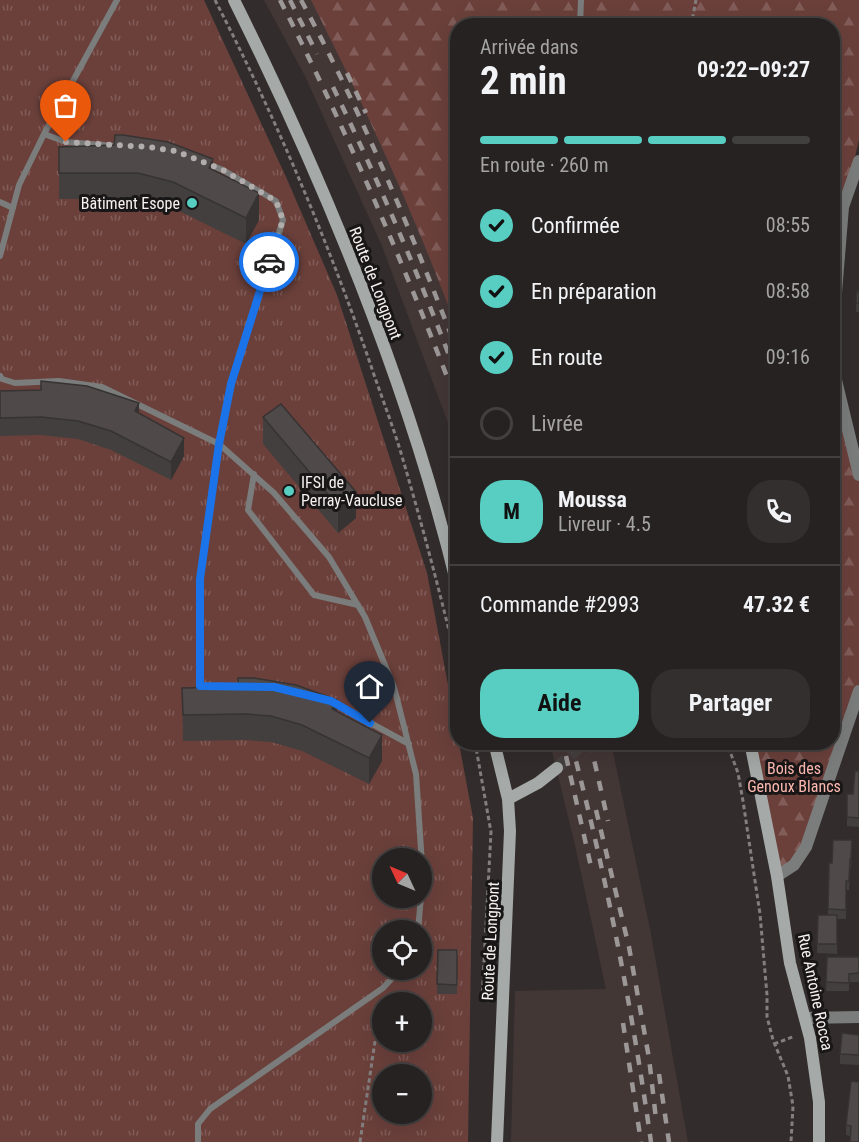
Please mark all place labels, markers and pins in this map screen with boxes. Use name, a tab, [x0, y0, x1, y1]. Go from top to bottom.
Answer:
pin	[40, 80, 91, 142]
place label: Bâtiment Esope	[81, 194, 180, 213]
marker: Bâtiment Esope	[185, 196, 199, 210]
place label: IFSI de Perray-Vaucluse	[301, 473, 402, 510]
marker: IFSI de Perray-Vaucluse	[282, 484, 296, 498]
pin	[344, 661, 395, 723]

